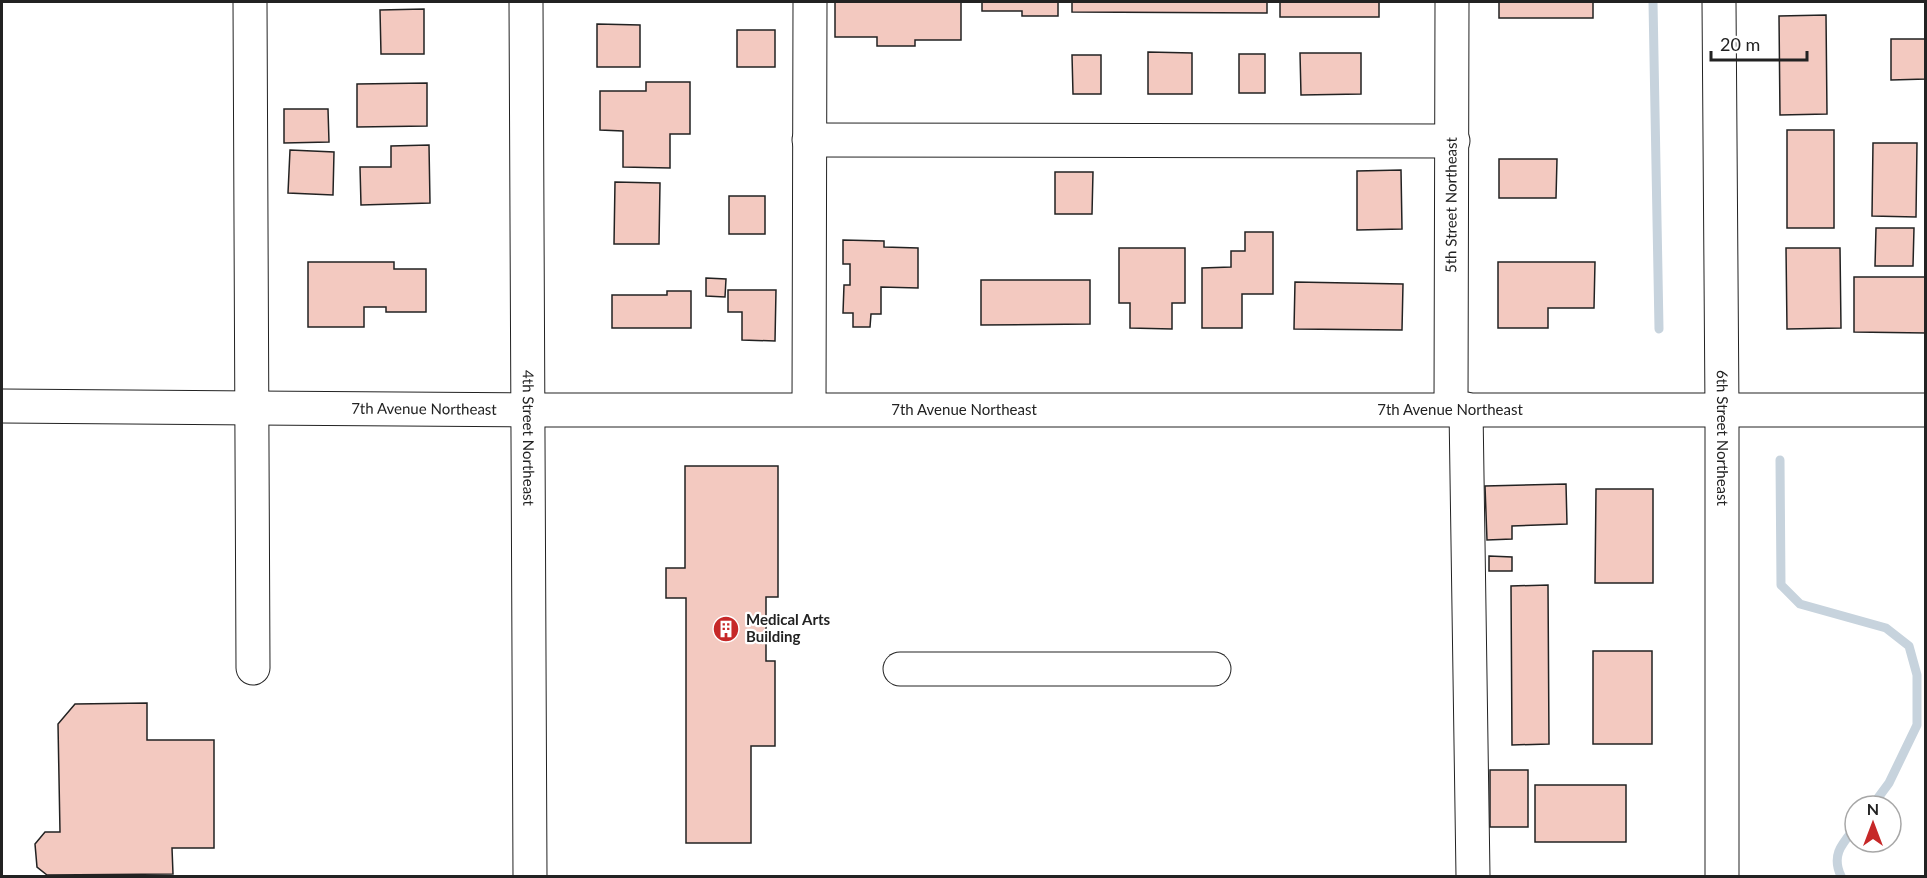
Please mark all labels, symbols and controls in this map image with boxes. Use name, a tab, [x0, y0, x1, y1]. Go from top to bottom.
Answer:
scale bar	[1711, 24, 1807, 62]
text: 20 m	[1720, 33, 1760, 55]
street label: 5th Street Northeast	[1441, 136, 1460, 273]
street label: 4th Street Northeast	[520, 370, 538, 507]
street label: 6th Street Northeast	[1714, 370, 1732, 507]
street label: 7th Avenue Northeast	[351, 399, 497, 418]
street label: 7th Avenue Northeast	[891, 400, 1037, 418]
street label: 7th Avenue Northeast	[1377, 400, 1523, 418]
place label: Medical Arts Building	[746, 610, 831, 645]
building icon: Medical Arts Building	[711, 614, 741, 644]
north arrow	[1843, 794, 1903, 854]
text: N	[1867, 799, 1879, 818]

